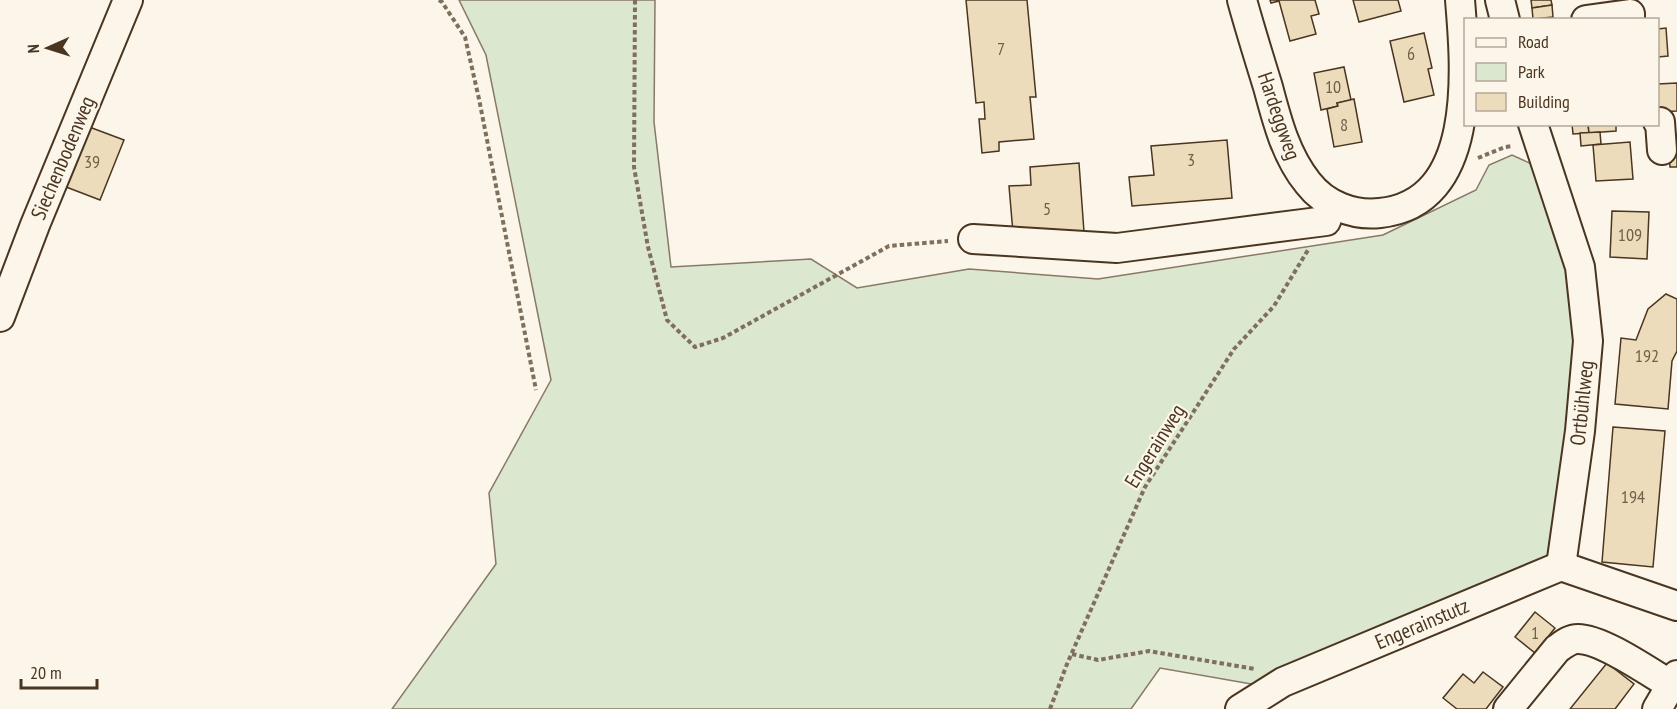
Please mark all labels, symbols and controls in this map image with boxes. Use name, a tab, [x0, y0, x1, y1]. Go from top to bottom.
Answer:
north arrow	[18, 18, 78, 78]
legend	[1464, 18, 1659, 126]
text: Road	[1518, 30, 1549, 53]
house number: 7	[997, 37, 1005, 60]
house number: 6	[1407, 42, 1415, 65]
text: N	[23, 44, 43, 54]
text: Park	[1518, 60, 1545, 83]
street label: Hardeggweg	[1252, 68, 1307, 163]
house number: 10	[1325, 75, 1341, 98]
text: Building	[1518, 90, 1570, 113]
street label: Siechenbodenweg	[24, 92, 101, 224]
house number: 8	[1340, 113, 1348, 136]
house number: 3	[1187, 148, 1195, 171]
house number: 39	[84, 150, 100, 173]
house number: 5	[1043, 197, 1051, 220]
house number: 109	[1618, 223, 1642, 246]
house number: 192	[1635, 344, 1659, 367]
street label: Ortbühlweg	[1564, 359, 1599, 447]
street label: Engerainweg	[1118, 399, 1191, 493]
house number: 194	[1621, 485, 1645, 508]
street label: Engerainstutz	[1371, 592, 1473, 655]
house number: 1	[1531, 621, 1539, 644]
scale bar	[21, 652, 98, 690]
text: 20 m	[30, 661, 62, 684]

